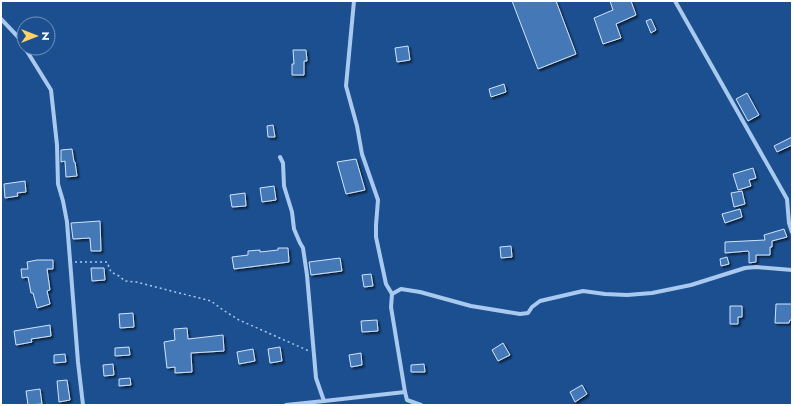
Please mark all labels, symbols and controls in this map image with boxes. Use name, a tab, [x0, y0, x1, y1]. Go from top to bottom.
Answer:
north arrow	[16, 16, 56, 56]
text: N	[38, 32, 54, 40]

